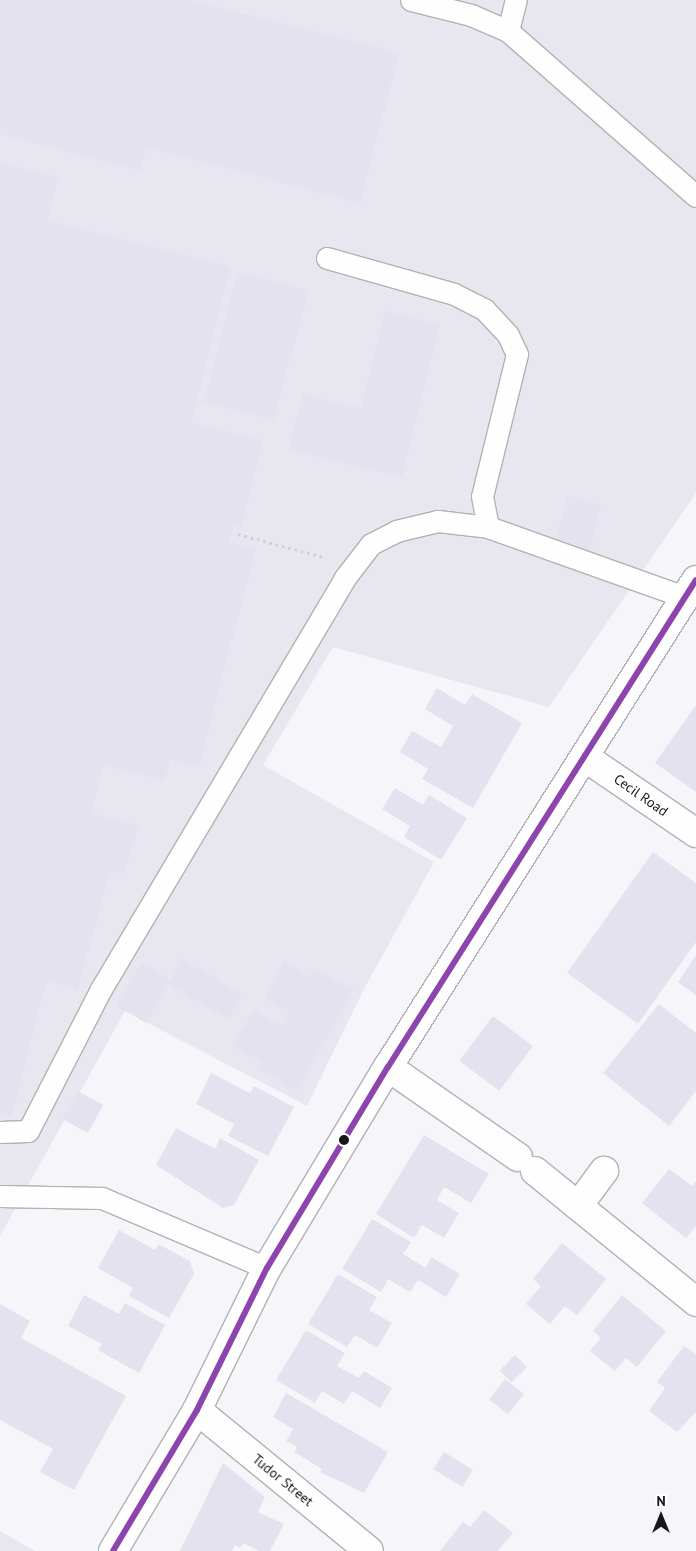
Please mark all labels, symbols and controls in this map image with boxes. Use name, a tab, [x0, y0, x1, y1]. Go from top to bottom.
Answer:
street label: Cecil Road	[611, 770, 671, 820]
unlabelled marker	[339, 1135, 349, 1145]
street label: Tudor Street	[249, 1450, 317, 1510]
north arrow	[636, 1491, 686, 1541]
text: N	[656, 1492, 666, 1510]

